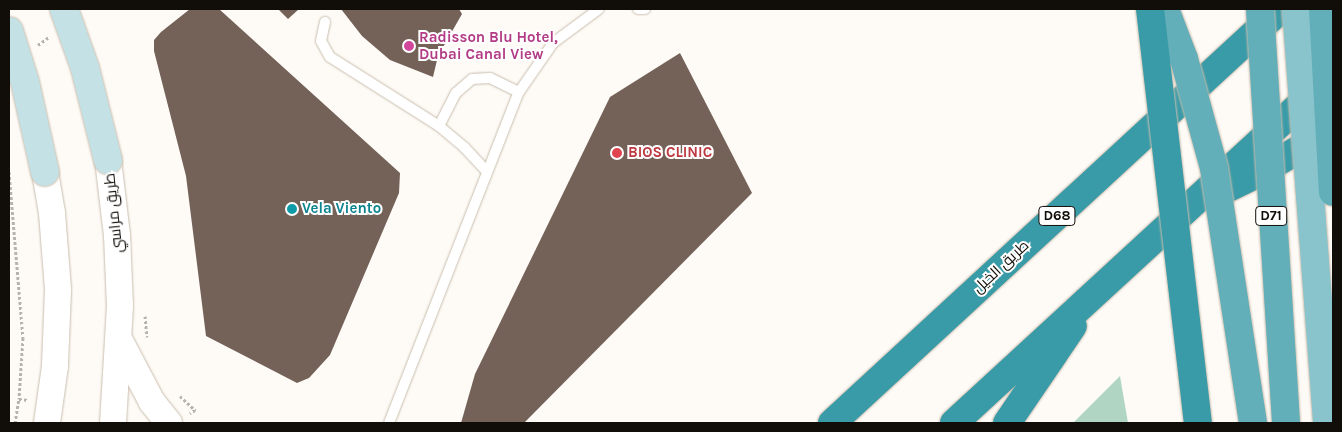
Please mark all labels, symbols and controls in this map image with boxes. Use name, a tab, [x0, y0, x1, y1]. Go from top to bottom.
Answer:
place label: Radisson Blu Hotel, Dubai Canal View	[419, 28, 558, 63]
marker: Radisson Blu Hotel, Dubai Canal View	[403, 40, 415, 52]
place label: BIOS CLINIC	[628, 144, 712, 162]
marker: BIOS CLINIC	[610, 146, 624, 160]
street label: طريق مراسي	[101, 172, 127, 254]
place label: Vela Viento	[302, 200, 381, 218]
marker: Vela Viento	[286, 203, 298, 215]
road number: D68	[1038, 205, 1076, 228]
road number: D71	[1255, 205, 1287, 228]
street label: طريق الخيل	[969, 237, 1033, 297]

